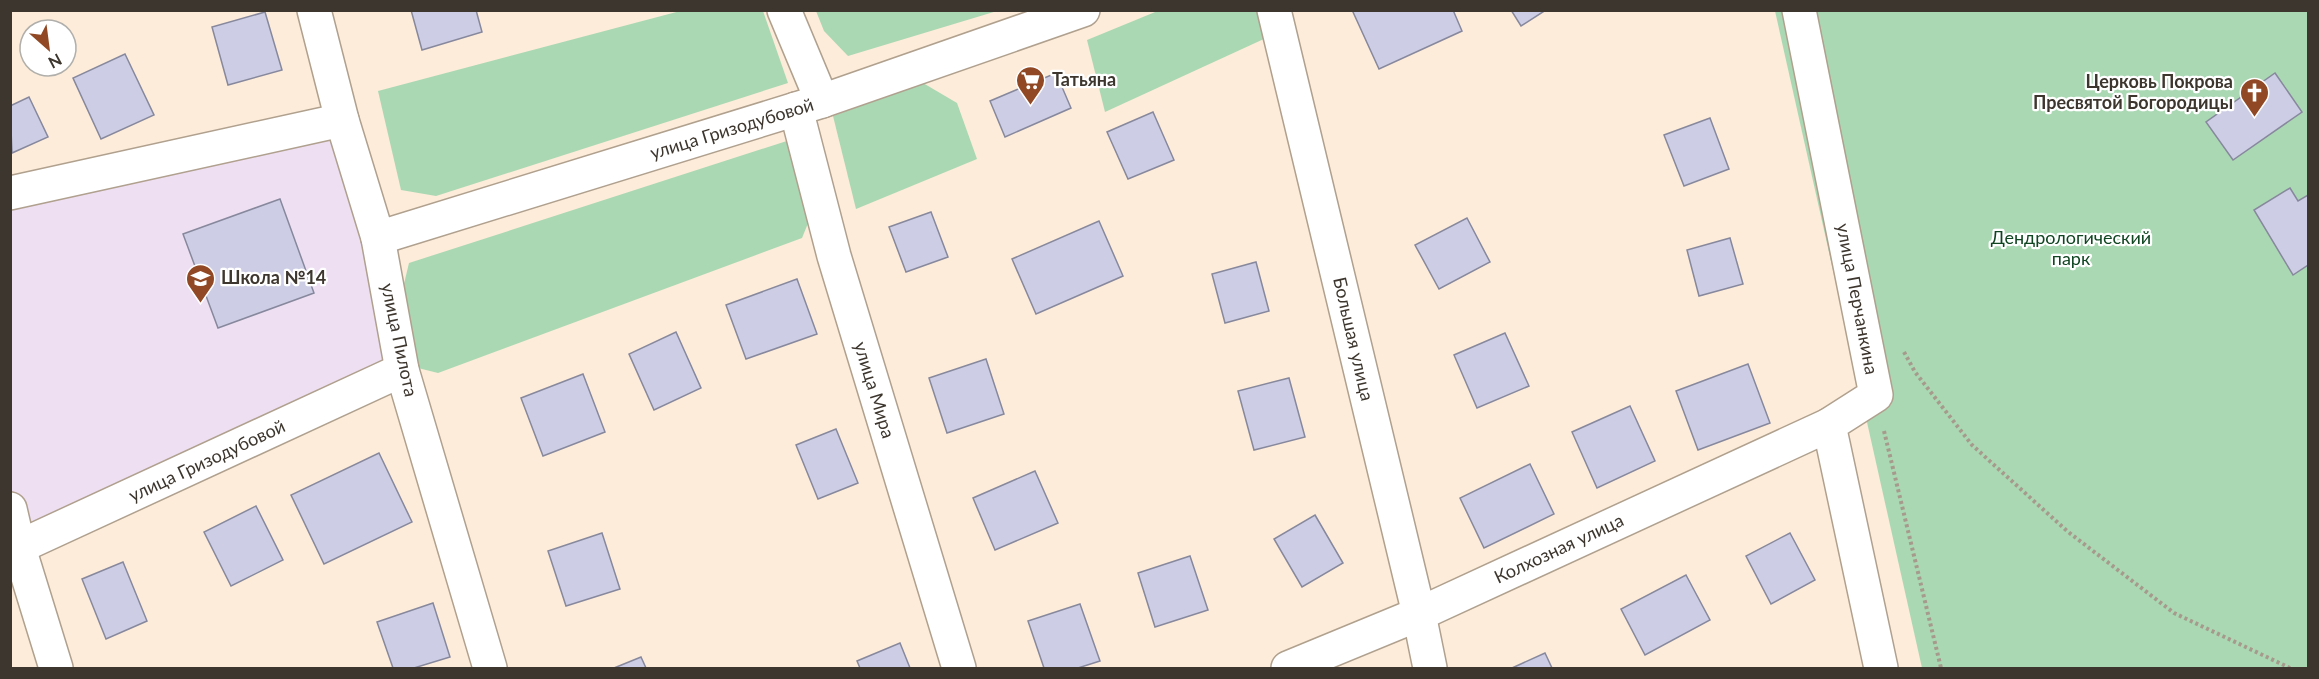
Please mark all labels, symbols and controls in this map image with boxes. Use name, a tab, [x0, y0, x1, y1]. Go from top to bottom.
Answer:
north arrow	[18, 18, 78, 78]
text: N	[45, 50, 65, 73]
supermarket icon: Татьяна	[1015, 64, 1047, 106]
place label: Татьяна	[1052, 68, 1116, 90]
place label: Церковь Покрова Пресвятой Богородицы	[2033, 70, 2233, 113]
church icon: Церковь Покрова Пресвятой Богородицы	[2238, 76, 2270, 118]
street label: улица Гризодубовой	[647, 93, 816, 163]
street label: улица Перчанкина	[1833, 221, 1883, 376]
park label: Дендрологический парк	[1991, 226, 2151, 269]
school or university icon: Школа №14	[184, 262, 216, 304]
place label: Школа №14	[221, 266, 326, 288]
street label: Большая улица	[1329, 275, 1379, 403]
street label: улица Пилота	[377, 281, 423, 399]
street label: улица Мира	[850, 339, 900, 441]
street label: улица Гризодубовой	[125, 414, 288, 506]
street label: Колхозная улица	[1490, 508, 1627, 588]

